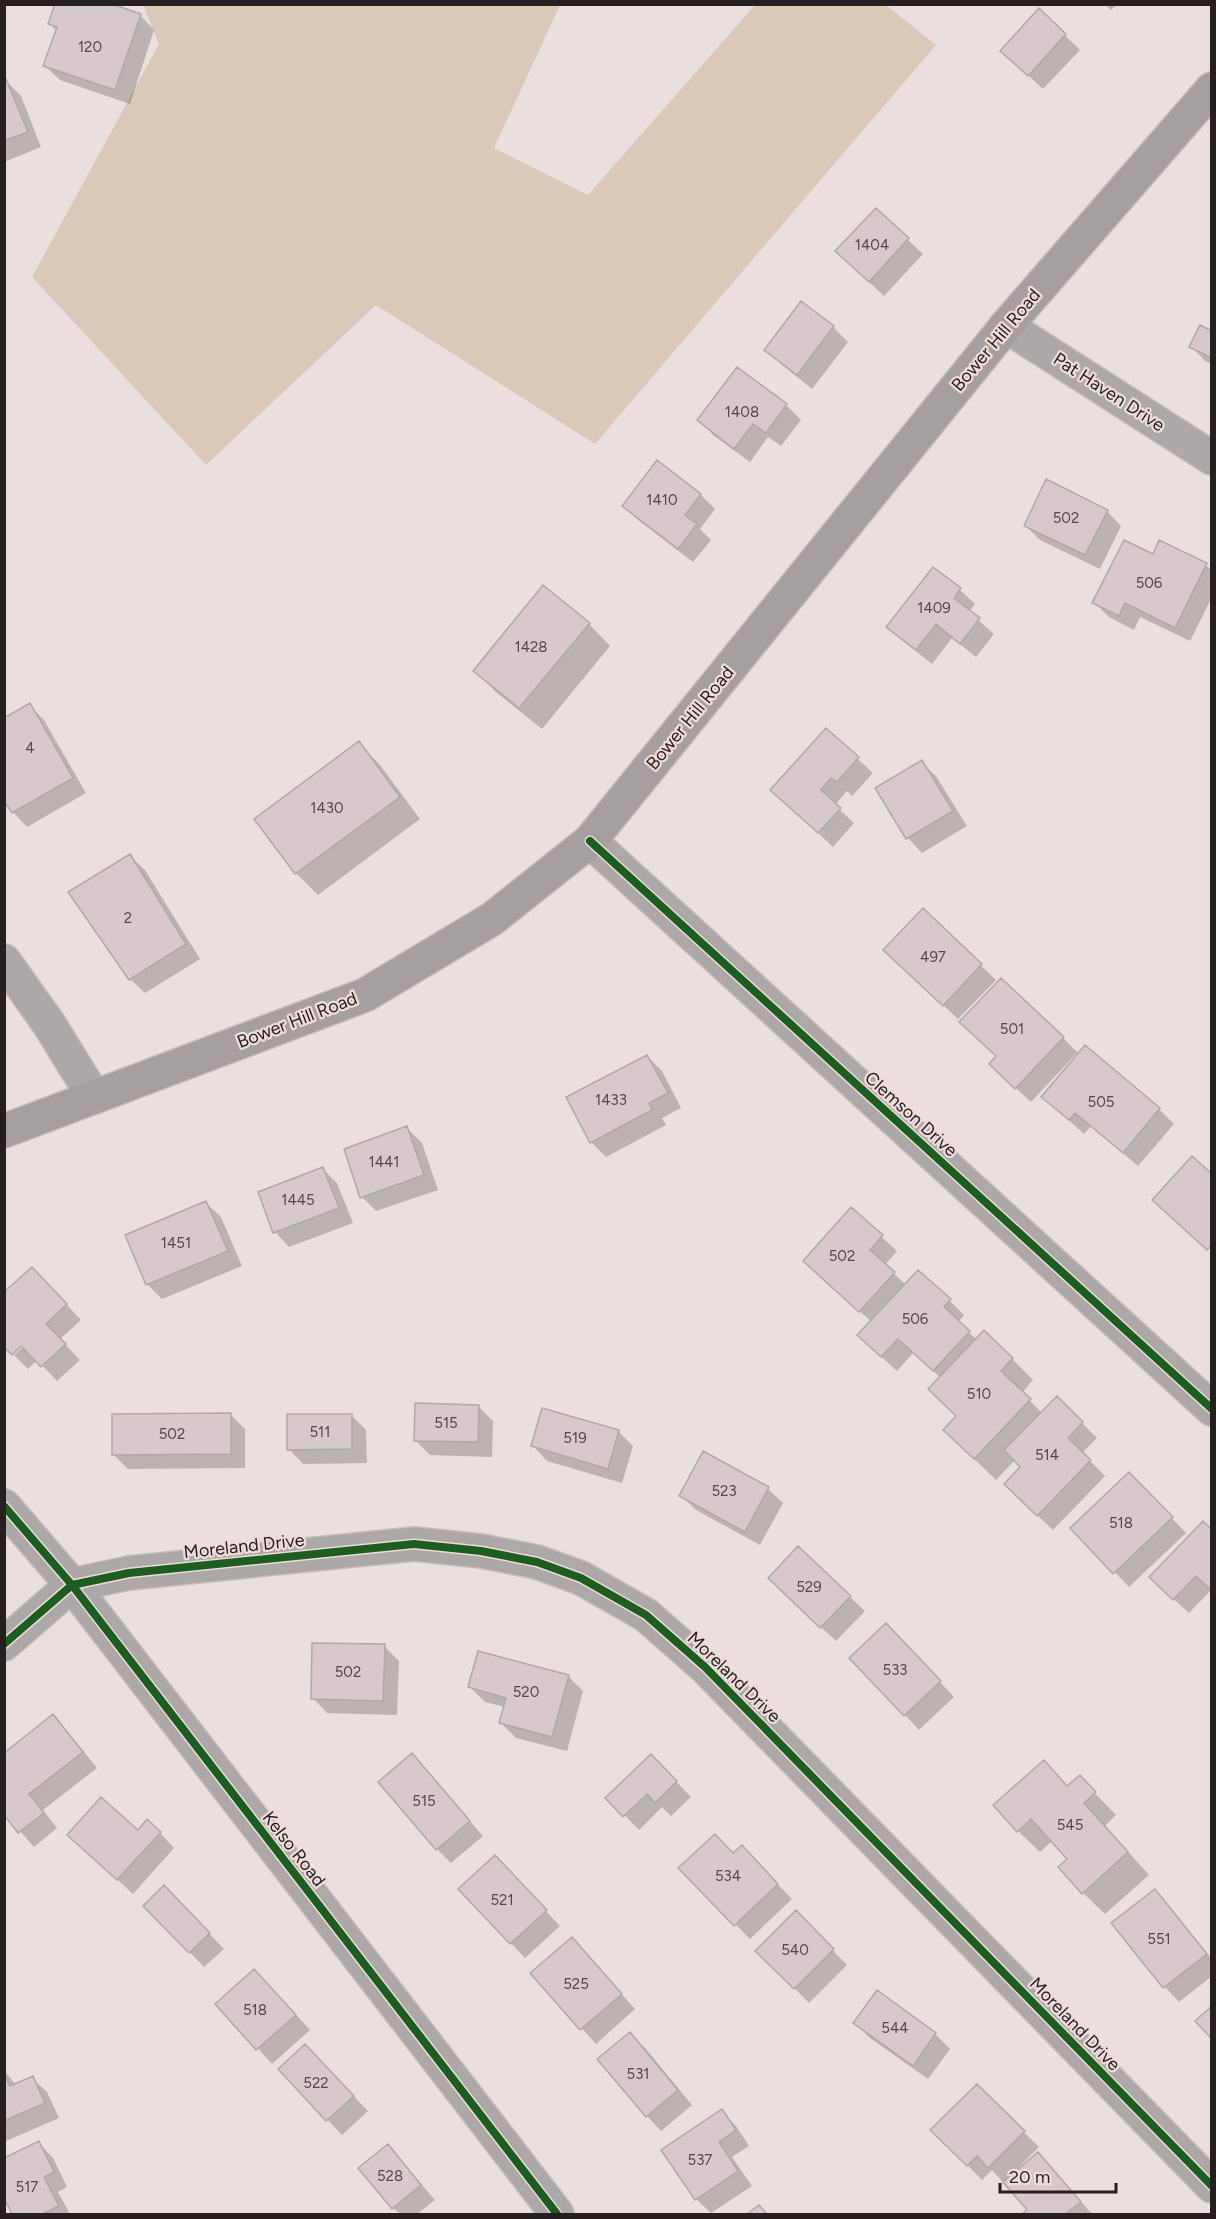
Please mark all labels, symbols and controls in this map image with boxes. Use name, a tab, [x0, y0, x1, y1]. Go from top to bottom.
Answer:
house number: 120	[78, 38, 102, 56]
house number: 1404	[855, 236, 889, 254]
street label: Bower Hill Road	[947, 284, 1045, 396]
street label: Pat Haven Drive	[1049, 348, 1169, 436]
house number: 1408	[725, 403, 759, 421]
house number: 1410	[646, 491, 678, 509]
house number: 502	[1053, 509, 1079, 527]
house number: 506	[1136, 574, 1163, 592]
house number: 1409	[917, 599, 951, 617]
house number: 1428	[514, 638, 548, 656]
street label: Bower Hill Road	[641, 662, 739, 774]
house number: 4	[25, 739, 35, 757]
house number: 1430	[310, 799, 344, 817]
house number: 2	[124, 909, 132, 927]
house number: 497	[920, 948, 946, 966]
street label: Bower Hill Road	[234, 987, 360, 1053]
house number: 501	[1000, 1020, 1024, 1038]
street label: Clemson Drive	[860, 1067, 962, 1161]
house number: 1433	[595, 1091, 627, 1109]
house number: 505	[1088, 1093, 1114, 1111]
house number: 1441	[368, 1153, 400, 1171]
house number: 1445	[281, 1191, 315, 1209]
house number: 1451	[161, 1234, 191, 1252]
house number: 502	[829, 1247, 855, 1265]
house number: 506	[902, 1310, 929, 1328]
house number: 510	[967, 1385, 991, 1403]
house number: 515	[434, 1414, 458, 1432]
house number: 511	[309, 1423, 331, 1441]
house number: 502	[159, 1425, 185, 1443]
house number: 519	[563, 1429, 587, 1447]
house number: 514	[1035, 1446, 1059, 1464]
house number: 523	[711, 1482, 737, 1500]
house number: 518	[1109, 1514, 1133, 1532]
street label: Moreland Drive	[182, 1529, 306, 1563]
house number: 529	[796, 1578, 822, 1596]
street label: Moreland Drive	[683, 1627, 785, 1727]
house number: 533	[883, 1661, 907, 1679]
house number: 502	[335, 1663, 361, 1681]
house number: 520	[513, 1683, 539, 1701]
house number: 515	[412, 1792, 436, 1810]
street label: Kelso Road	[258, 1807, 330, 1891]
house number: 545	[1057, 1816, 1083, 1834]
house number: 534	[715, 1867, 741, 1885]
house number: 521	[490, 1891, 514, 1909]
house number: 551	[1147, 1930, 1171, 1948]
house number: 540	[781, 1941, 809, 1959]
street label: Moreland Drive	[1025, 1973, 1125, 2075]
house number: 525	[563, 1975, 589, 1993]
house number: 518	[243, 2001, 267, 2019]
house number: 544	[881, 2019, 909, 2037]
house number: 531	[627, 2065, 649, 2083]
house number: 522	[303, 2074, 329, 2092]
house number: 537	[688, 2151, 712, 2169]
scale bar	[1000, 2156, 1116, 2194]
text: 20 m	[1009, 2166, 1050, 2188]
house number: 528	[377, 2167, 403, 2185]
house number: 517	[16, 2178, 38, 2196]

